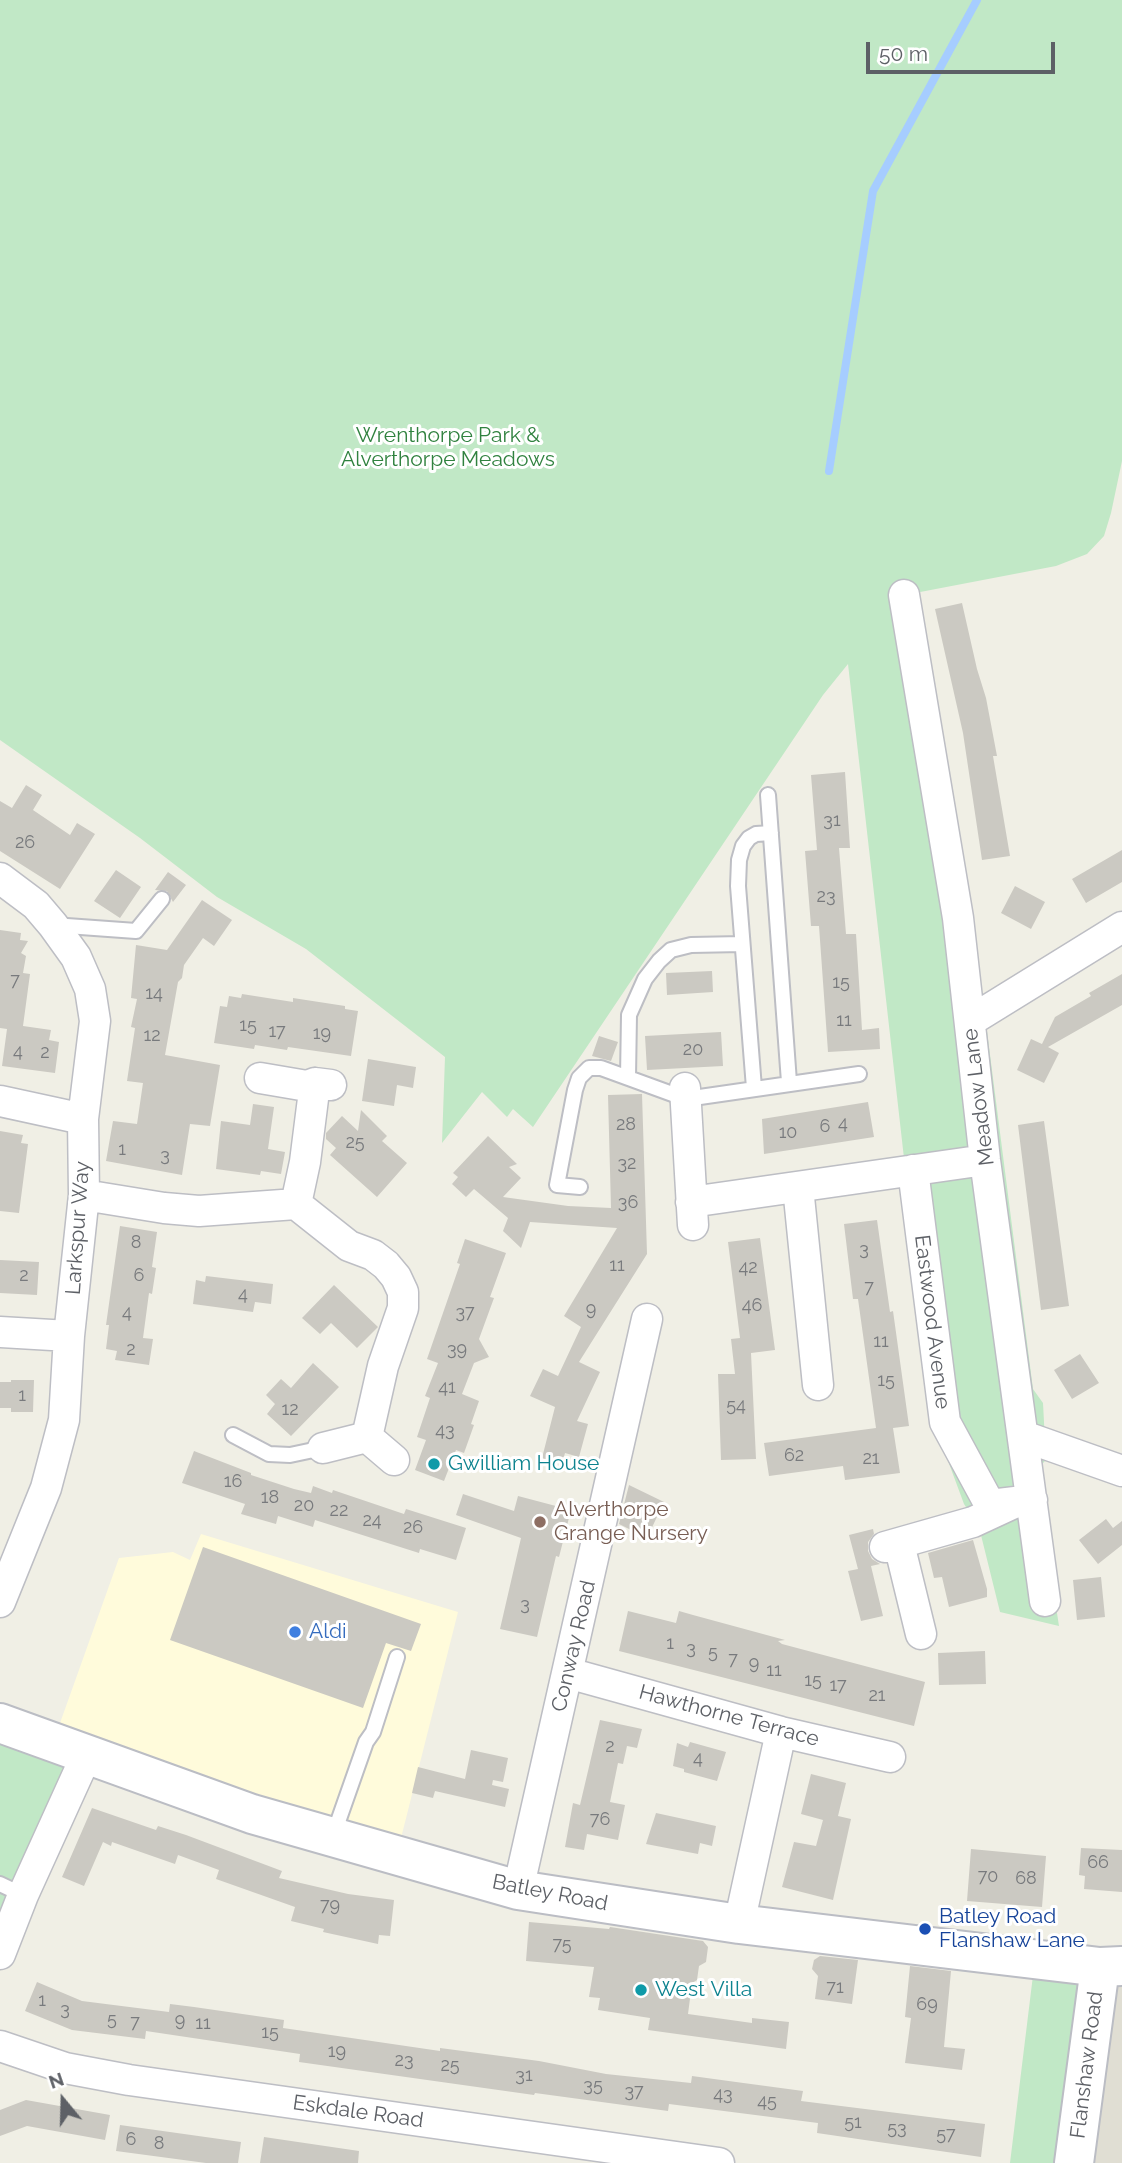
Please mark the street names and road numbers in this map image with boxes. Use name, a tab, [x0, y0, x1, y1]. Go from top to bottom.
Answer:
street label: Meadow Lane	[958, 1027, 1000, 1167]
street label: Larkspur Way	[61, 1160, 95, 1296]
street label: Eastwood Avenue	[909, 1234, 955, 1410]
street label: Conway Road	[547, 1578, 601, 1714]
street label: Hawthorne Terrace	[636, 1680, 822, 1752]
street label: Batley Road	[490, 1869, 610, 1917]
street label: Flanshaw Road	[1065, 1990, 1109, 2140]
street label: Eskdale Road	[291, 2090, 425, 2134]

